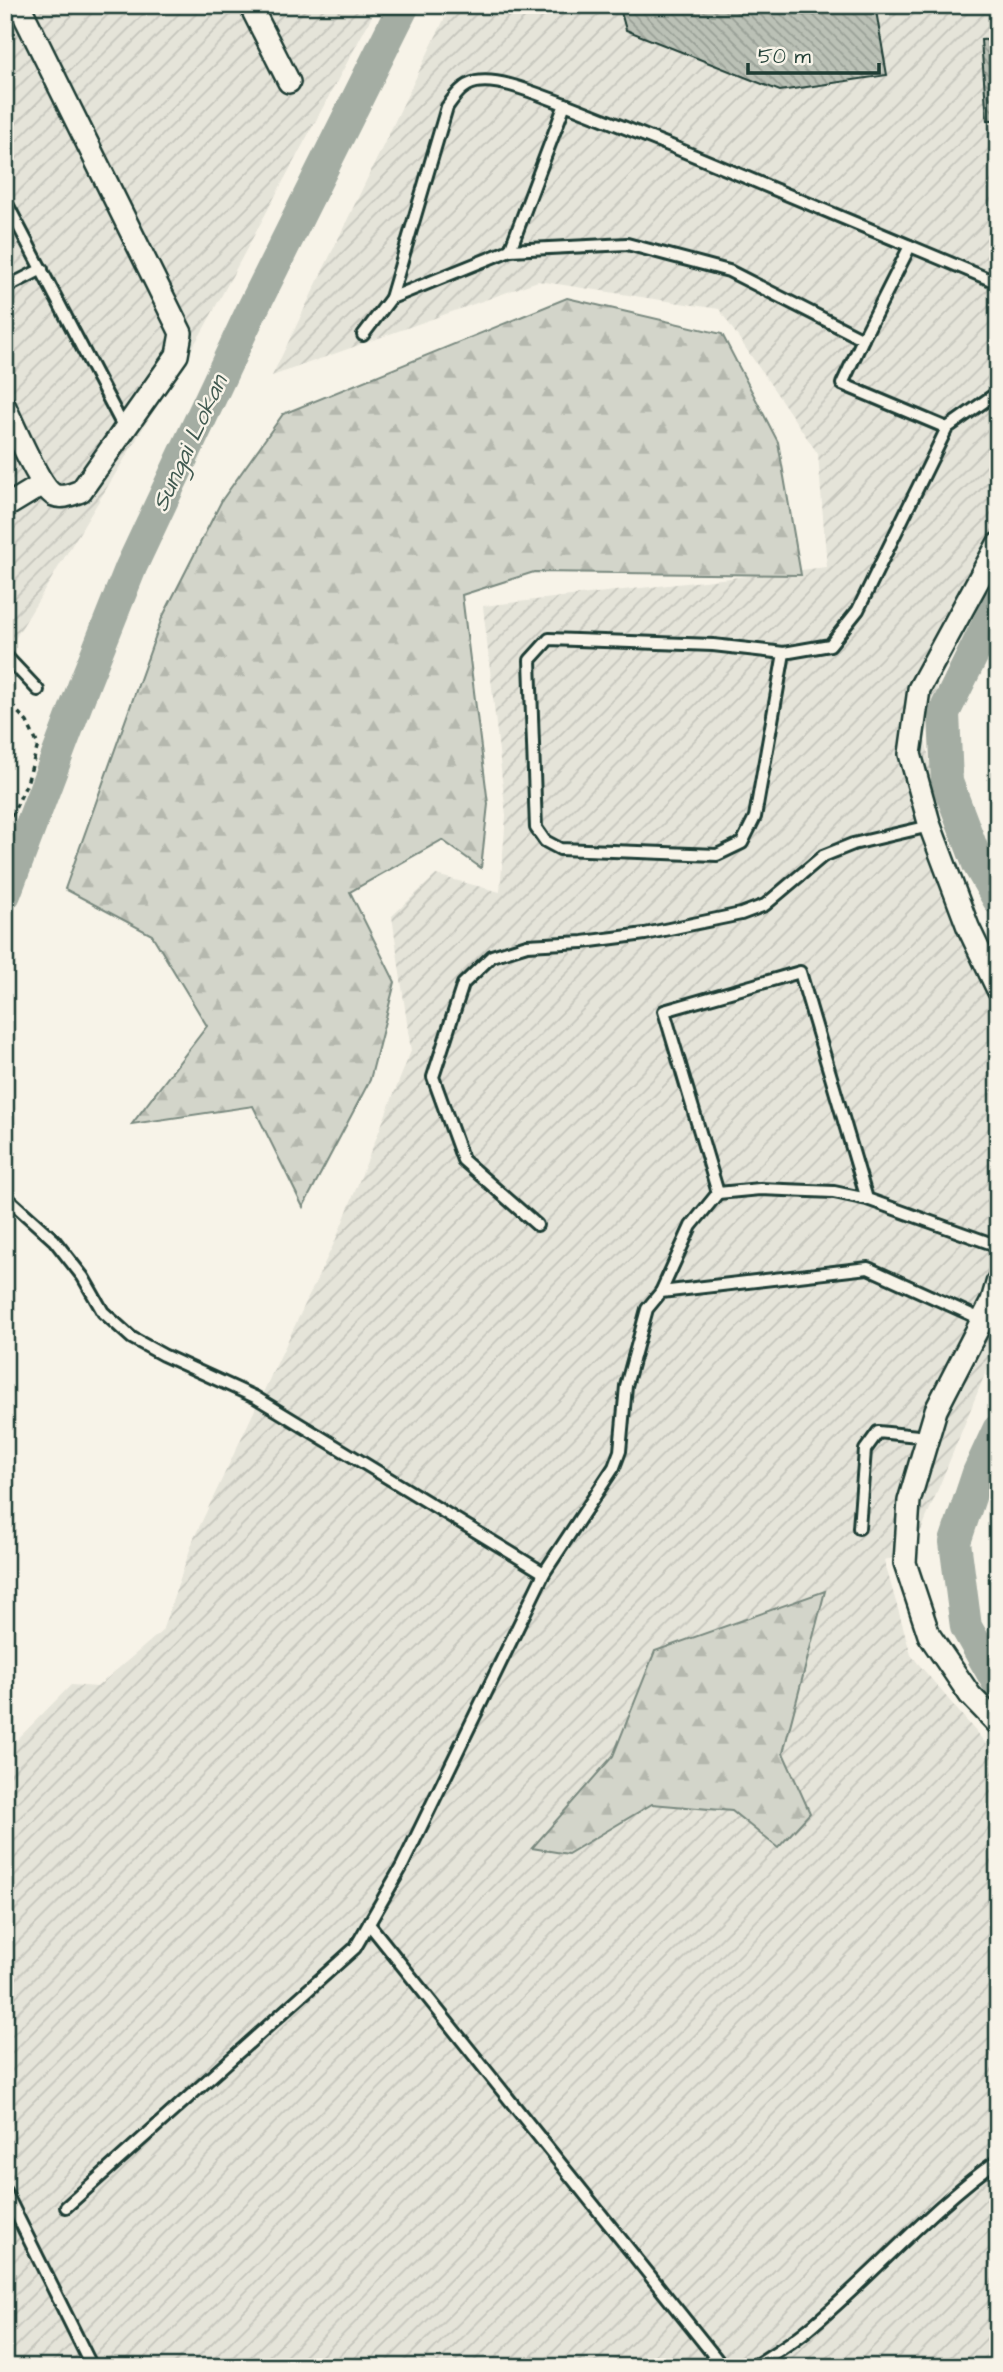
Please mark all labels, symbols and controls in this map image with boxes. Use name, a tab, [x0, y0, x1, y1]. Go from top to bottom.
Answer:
scale bar	[748, 32, 879, 76]
text: 50 m	[758, 42, 812, 71]
water label: Sungai Lokan	[144, 368, 238, 517]

